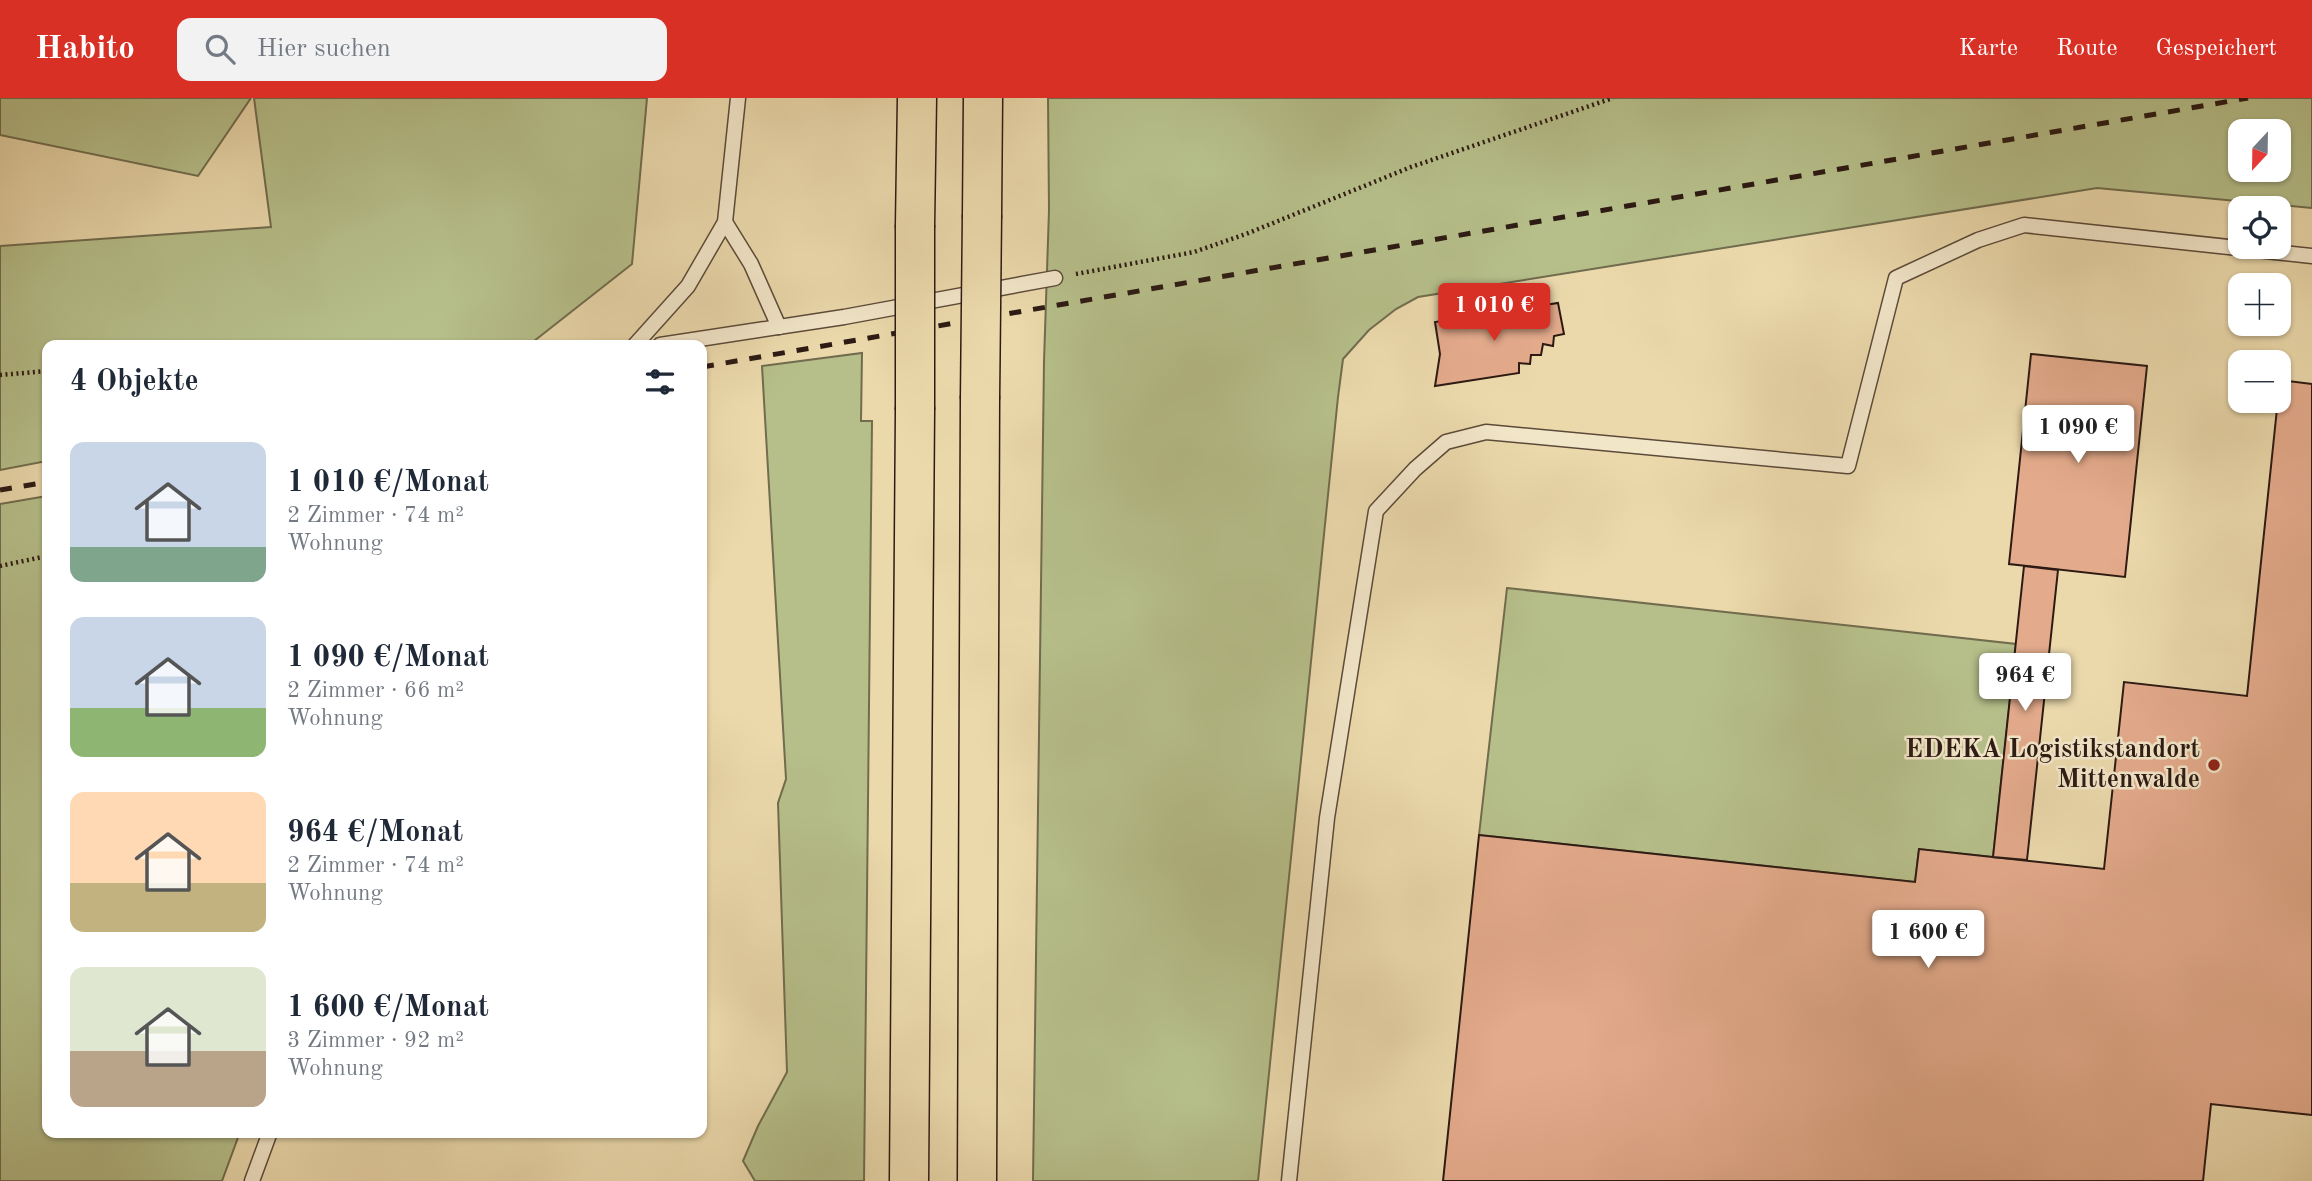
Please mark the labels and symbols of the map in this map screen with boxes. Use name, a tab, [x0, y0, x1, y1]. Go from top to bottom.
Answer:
north arrow	[2228, 119, 2291, 182]
pin: 1 010 €	[1429, 284, 1559, 343]
pin: 1 090 €	[2013, 406, 2143, 465]
pin: 964 €	[1976, 654, 2074, 713]
place label: EDEKA Logistikstandort Mittenwalde	[1905, 737, 2200, 793]
marker: EDEKA Logistikstandort Mittenwalde	[2206, 757, 2222, 773]
pin: 1 600 €	[1863, 910, 1993, 970]

